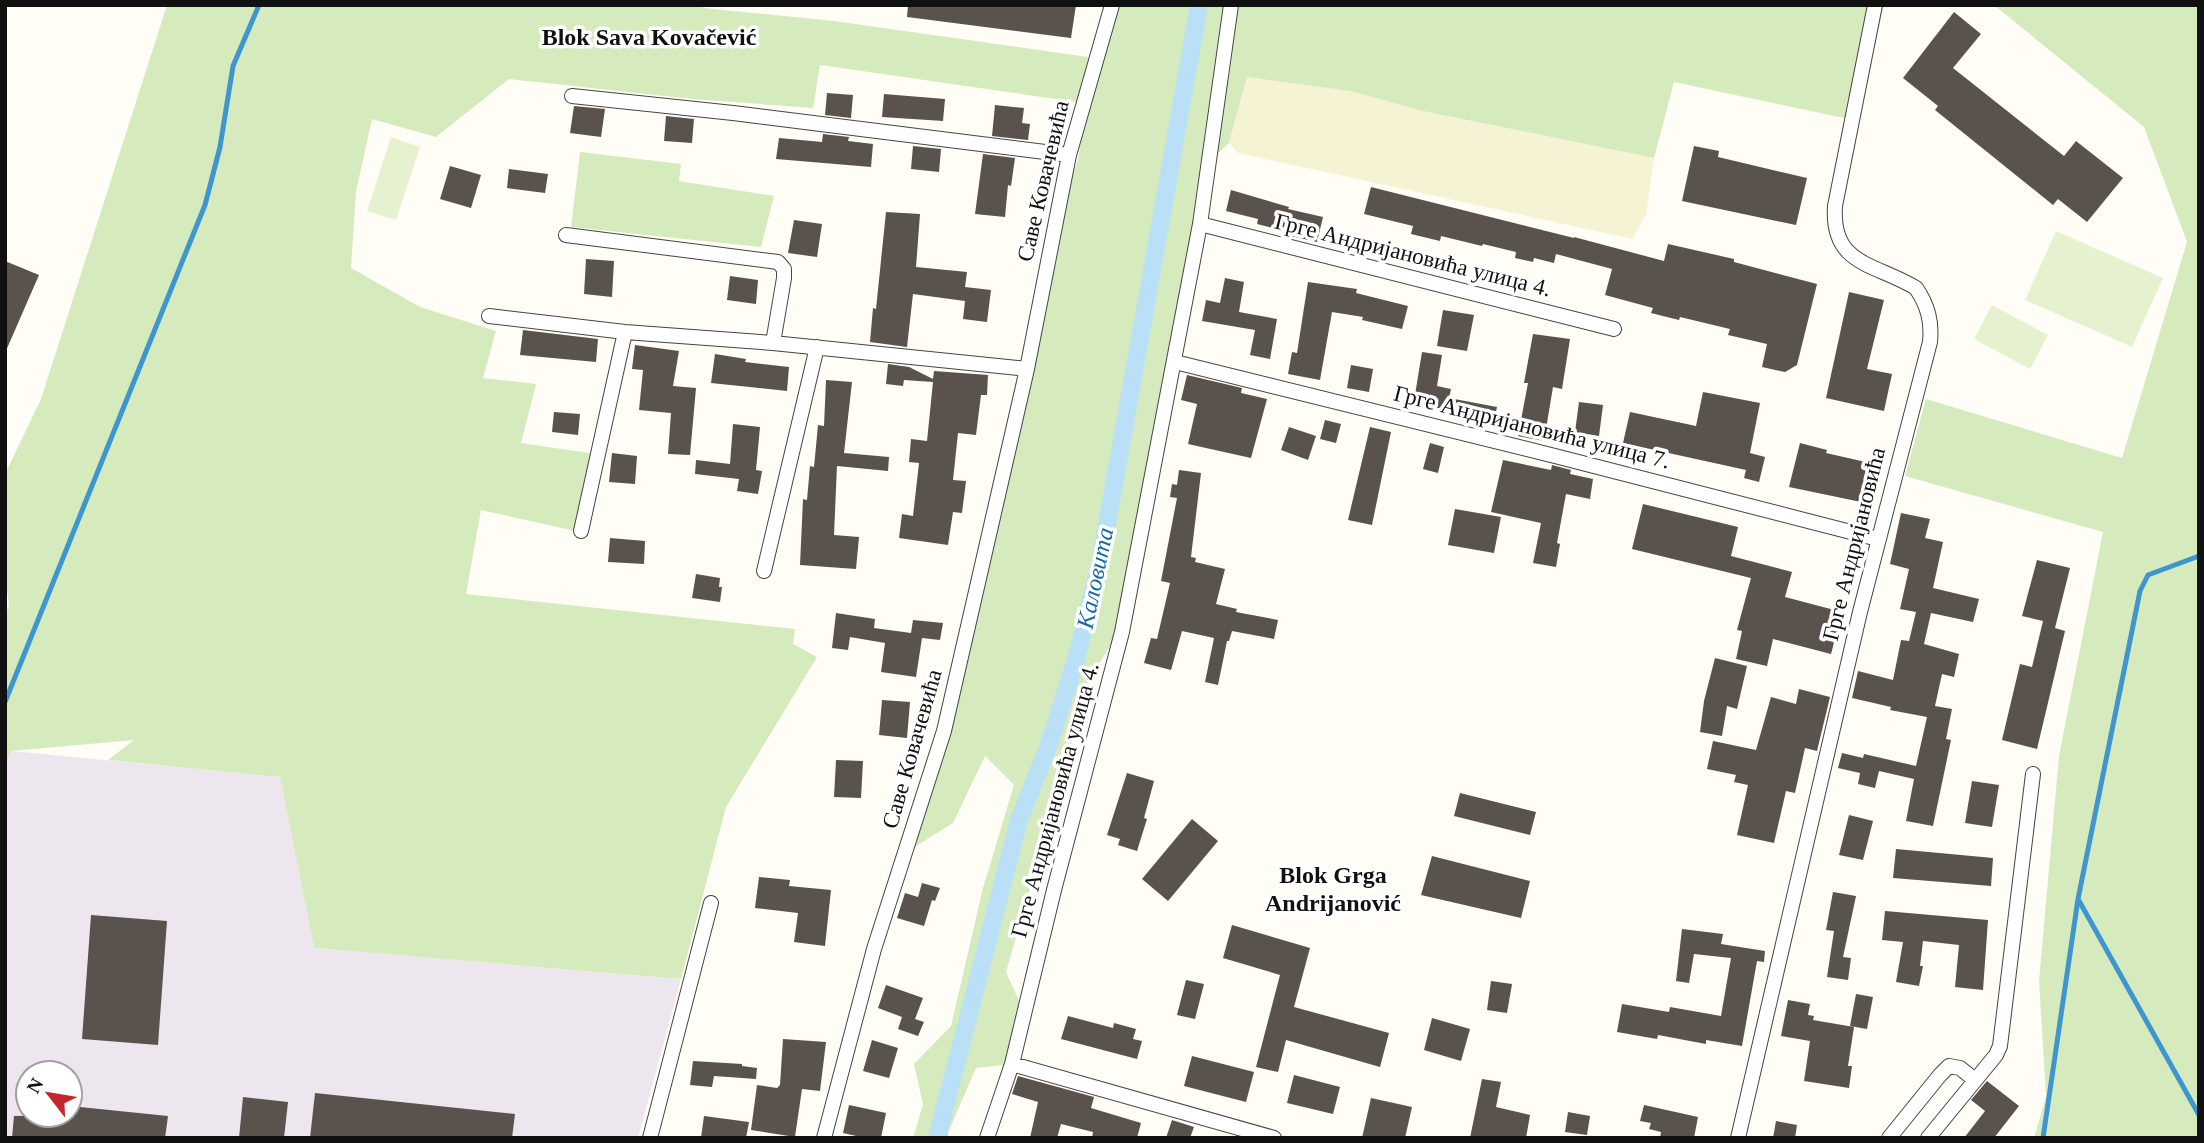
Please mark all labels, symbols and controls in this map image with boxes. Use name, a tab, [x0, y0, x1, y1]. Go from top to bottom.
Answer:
district label: Blok Sava Kovačević	[542, 24, 757, 50]
street label: Саве Ковачевића	[1012, 98, 1074, 264]
street label: Грге Андријановића улица 4.	[1272, 209, 1554, 301]
street label: Грге Андријановића улица 7.	[1391, 381, 1673, 473]
street label: Грге Андријановића	[1818, 445, 1890, 643]
water label: Каловита	[1071, 525, 1118, 632]
street label: Грге Андријановића улица 4.	[1006, 660, 1104, 940]
street label: Саве Ковачевића	[877, 667, 947, 831]
district label: Blok Grga Andrijanović	[1265, 862, 1401, 916]
north arrow	[14, 1059, 84, 1129]
text: N	[22, 1074, 48, 1097]

